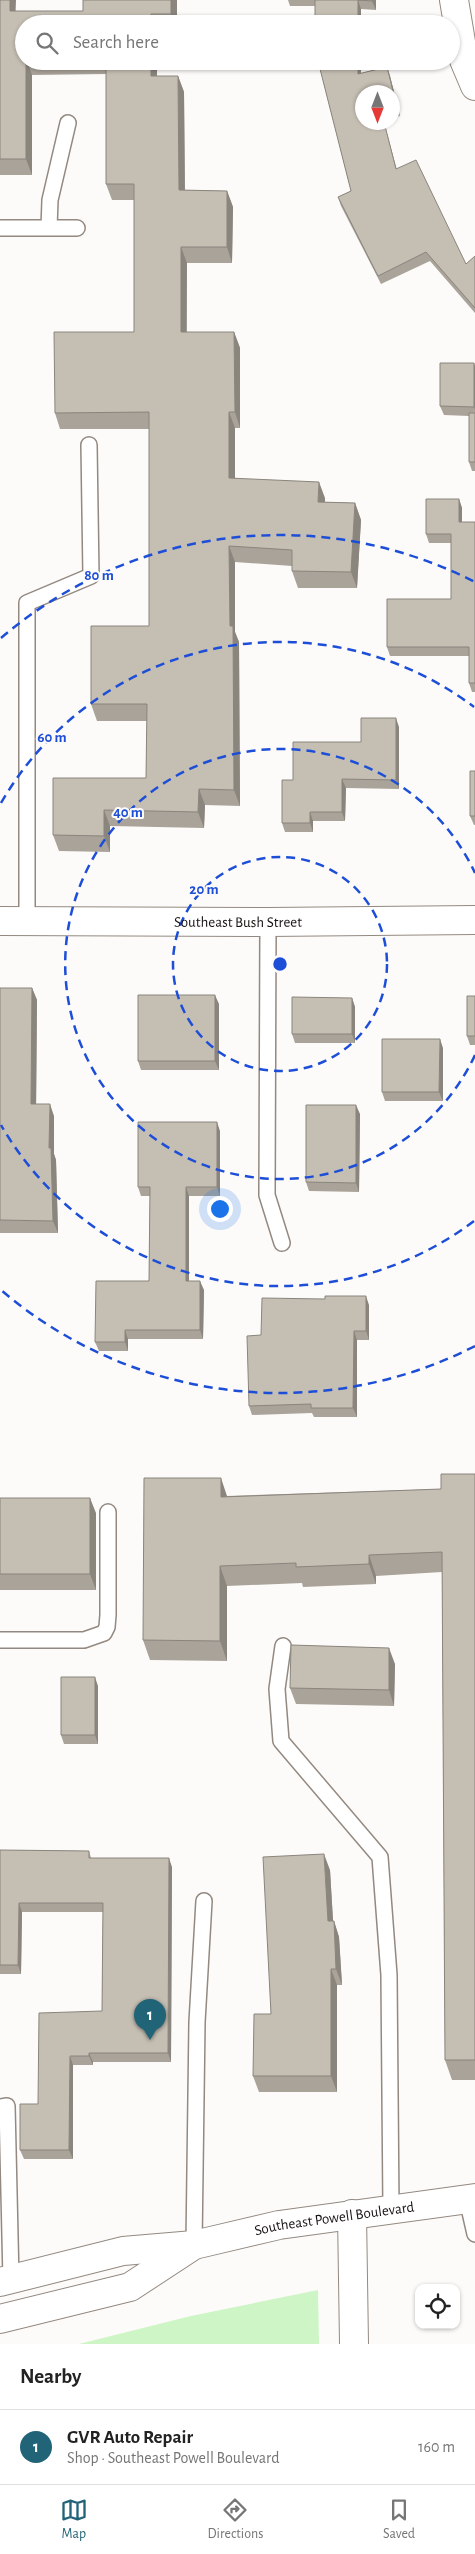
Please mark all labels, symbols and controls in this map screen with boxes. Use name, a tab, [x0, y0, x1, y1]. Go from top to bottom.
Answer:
search box	[15, 15, 460, 70]
icon: search	[33, 29, 61, 57]
text: Search here	[73, 33, 159, 52]
north arrow	[355, 85, 400, 130]
text: 80 m	[84, 568, 114, 583]
text: 60 m	[37, 730, 67, 745]
text: 40 m	[113, 805, 143, 820]
text: 20 m	[189, 882, 219, 897]
street label: Southeast Bush Street	[174, 914, 302, 930]
centre of rings	[271, 955, 289, 973]
your location	[207, 1196, 233, 1222]
pin: 1	[134, 1999, 166, 2040]
street label: Southeast Powell Boulevard	[253, 2199, 415, 2238]
map controls	[415, 2284, 460, 2329]
button: locate	[415, 2284, 460, 2329]
text: Nearby	[20, 2366, 81, 2387]
text: GVR Auto Repair	[67, 2428, 193, 2447]
text: 1	[33, 2439, 39, 2455]
text: 160 m	[418, 2439, 455, 2455]
text: Shop · Southeast Powell Boulevard	[67, 2450, 279, 2466]
tab: Map	[60, 2496, 88, 2543]
tab: Directions	[208, 2496, 263, 2543]
tab: Saved	[383, 2496, 415, 2543]

